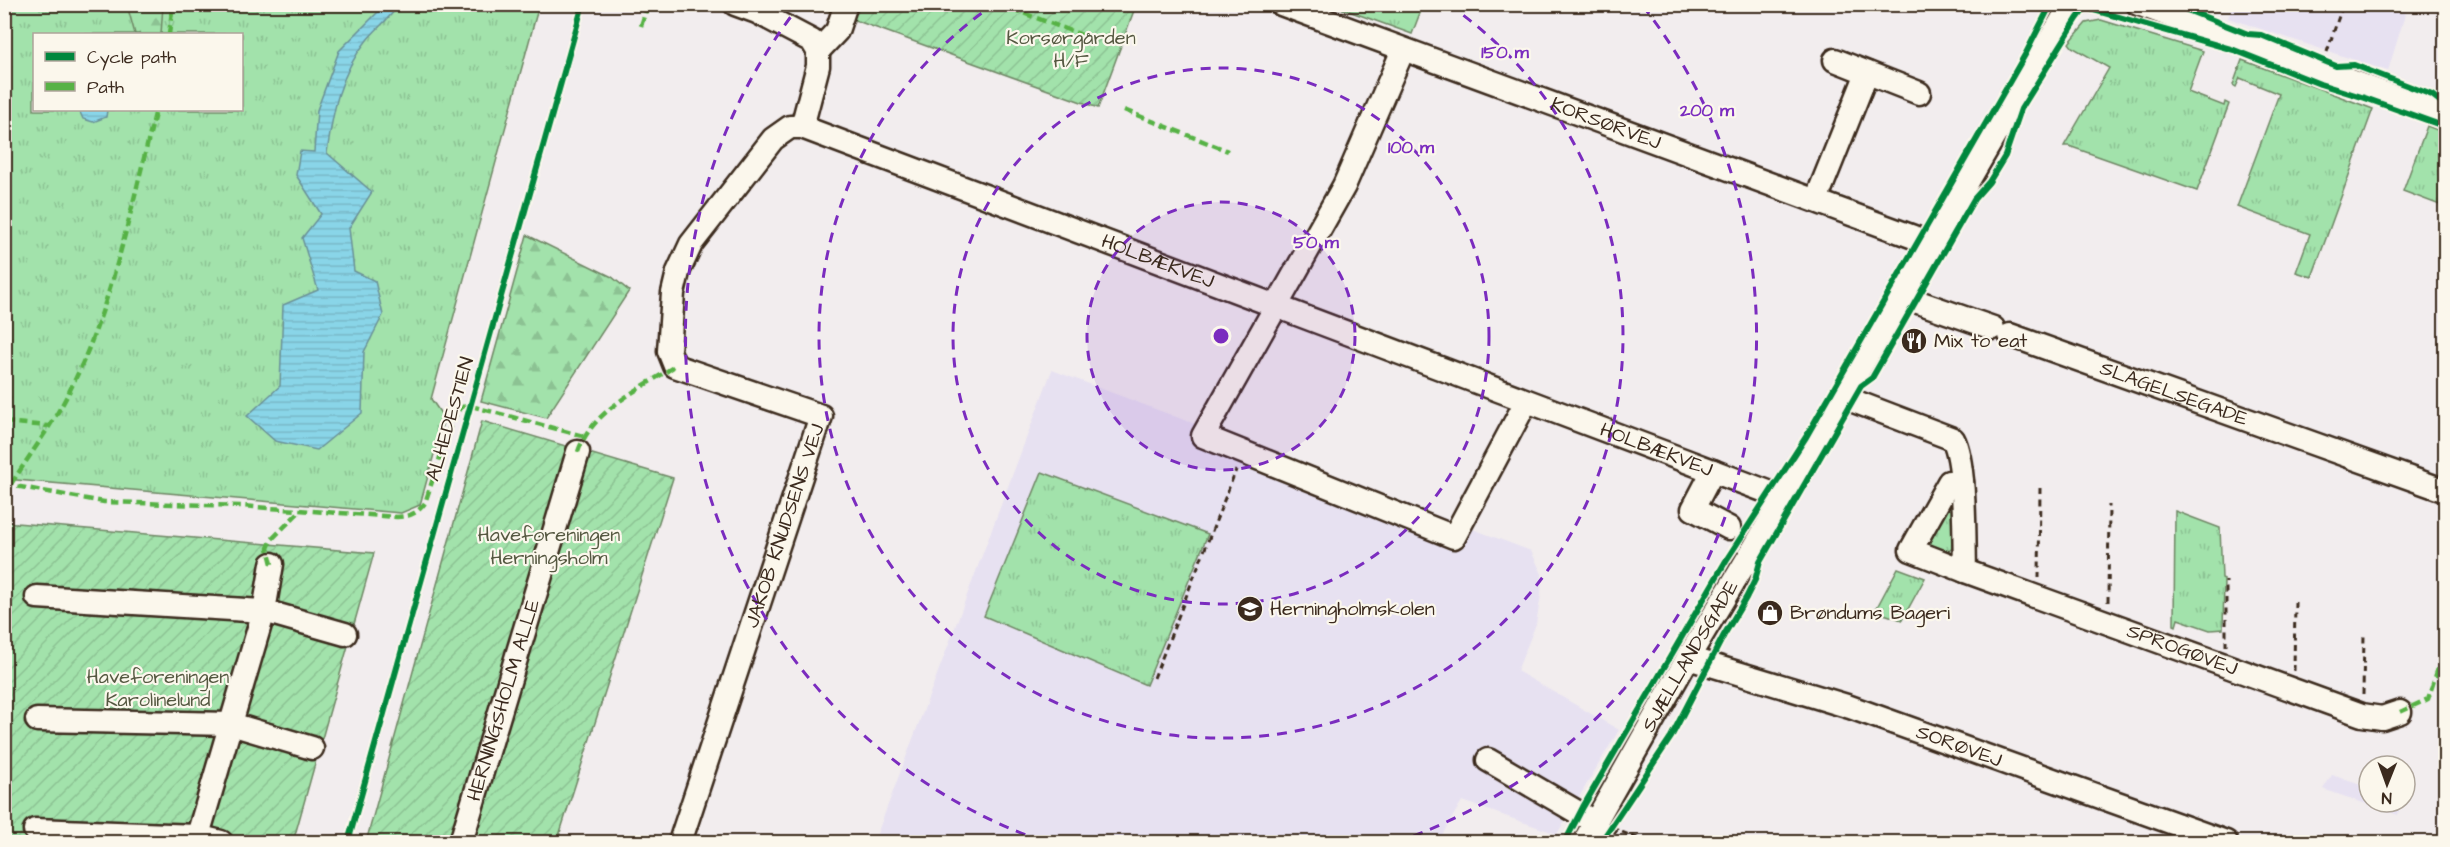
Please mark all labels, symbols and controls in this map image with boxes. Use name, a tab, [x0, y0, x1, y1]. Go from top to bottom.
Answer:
park label: Korsørgården H/F	[1006, 24, 1136, 75]
legend	[33, 33, 243, 111]
text: 150 m	[1481, 40, 1530, 65]
text: Cycle path	[87, 45, 176, 71]
text: Path	[87, 75, 124, 100]
street label: KORSØRVEJ	[1547, 91, 1665, 157]
text: 200 m	[1679, 98, 1735, 123]
text: 100 m	[1388, 135, 1435, 160]
street label: HOLBÆKVEJ	[1097, 227, 1218, 295]
text: 50 m	[1293, 230, 1340, 255]
centre of rings	[1211, 326, 1231, 346]
restaurant icon: Mix to eat	[1899, 326, 1929, 356]
place label: Mix to eat	[1934, 327, 2027, 355]
street label: ALHEDESTIEN	[419, 354, 481, 484]
street label: SLAGELSEGADE	[2096, 354, 2252, 433]
street label: HOLBÆKVEJ	[1596, 416, 1717, 484]
street label: JAKOB KNUDSENS VEJ	[738, 420, 832, 631]
park label: Haveforeningen Herningsholm	[478, 521, 620, 573]
street label: SJÆLLANDSGADE	[1635, 575, 1746, 737]
school or university icon: Herningholmskolen	[1235, 594, 1265, 624]
place label: Herningholmskolen	[1270, 595, 1435, 624]
street label: HERNINGSHOLM ALLE	[460, 596, 547, 805]
shop icon: Brøndums Bageri	[1755, 598, 1785, 628]
place label: Brøndums Bageri	[1790, 599, 1950, 628]
street label: SPROGØVEJ	[2123, 617, 2242, 683]
park label: Haveforeningen Karolinelund	[87, 663, 229, 714]
street label: SORØVEJ	[1912, 718, 2006, 774]
north arrow	[2357, 754, 2417, 814]
text: N	[2382, 787, 2392, 809]

